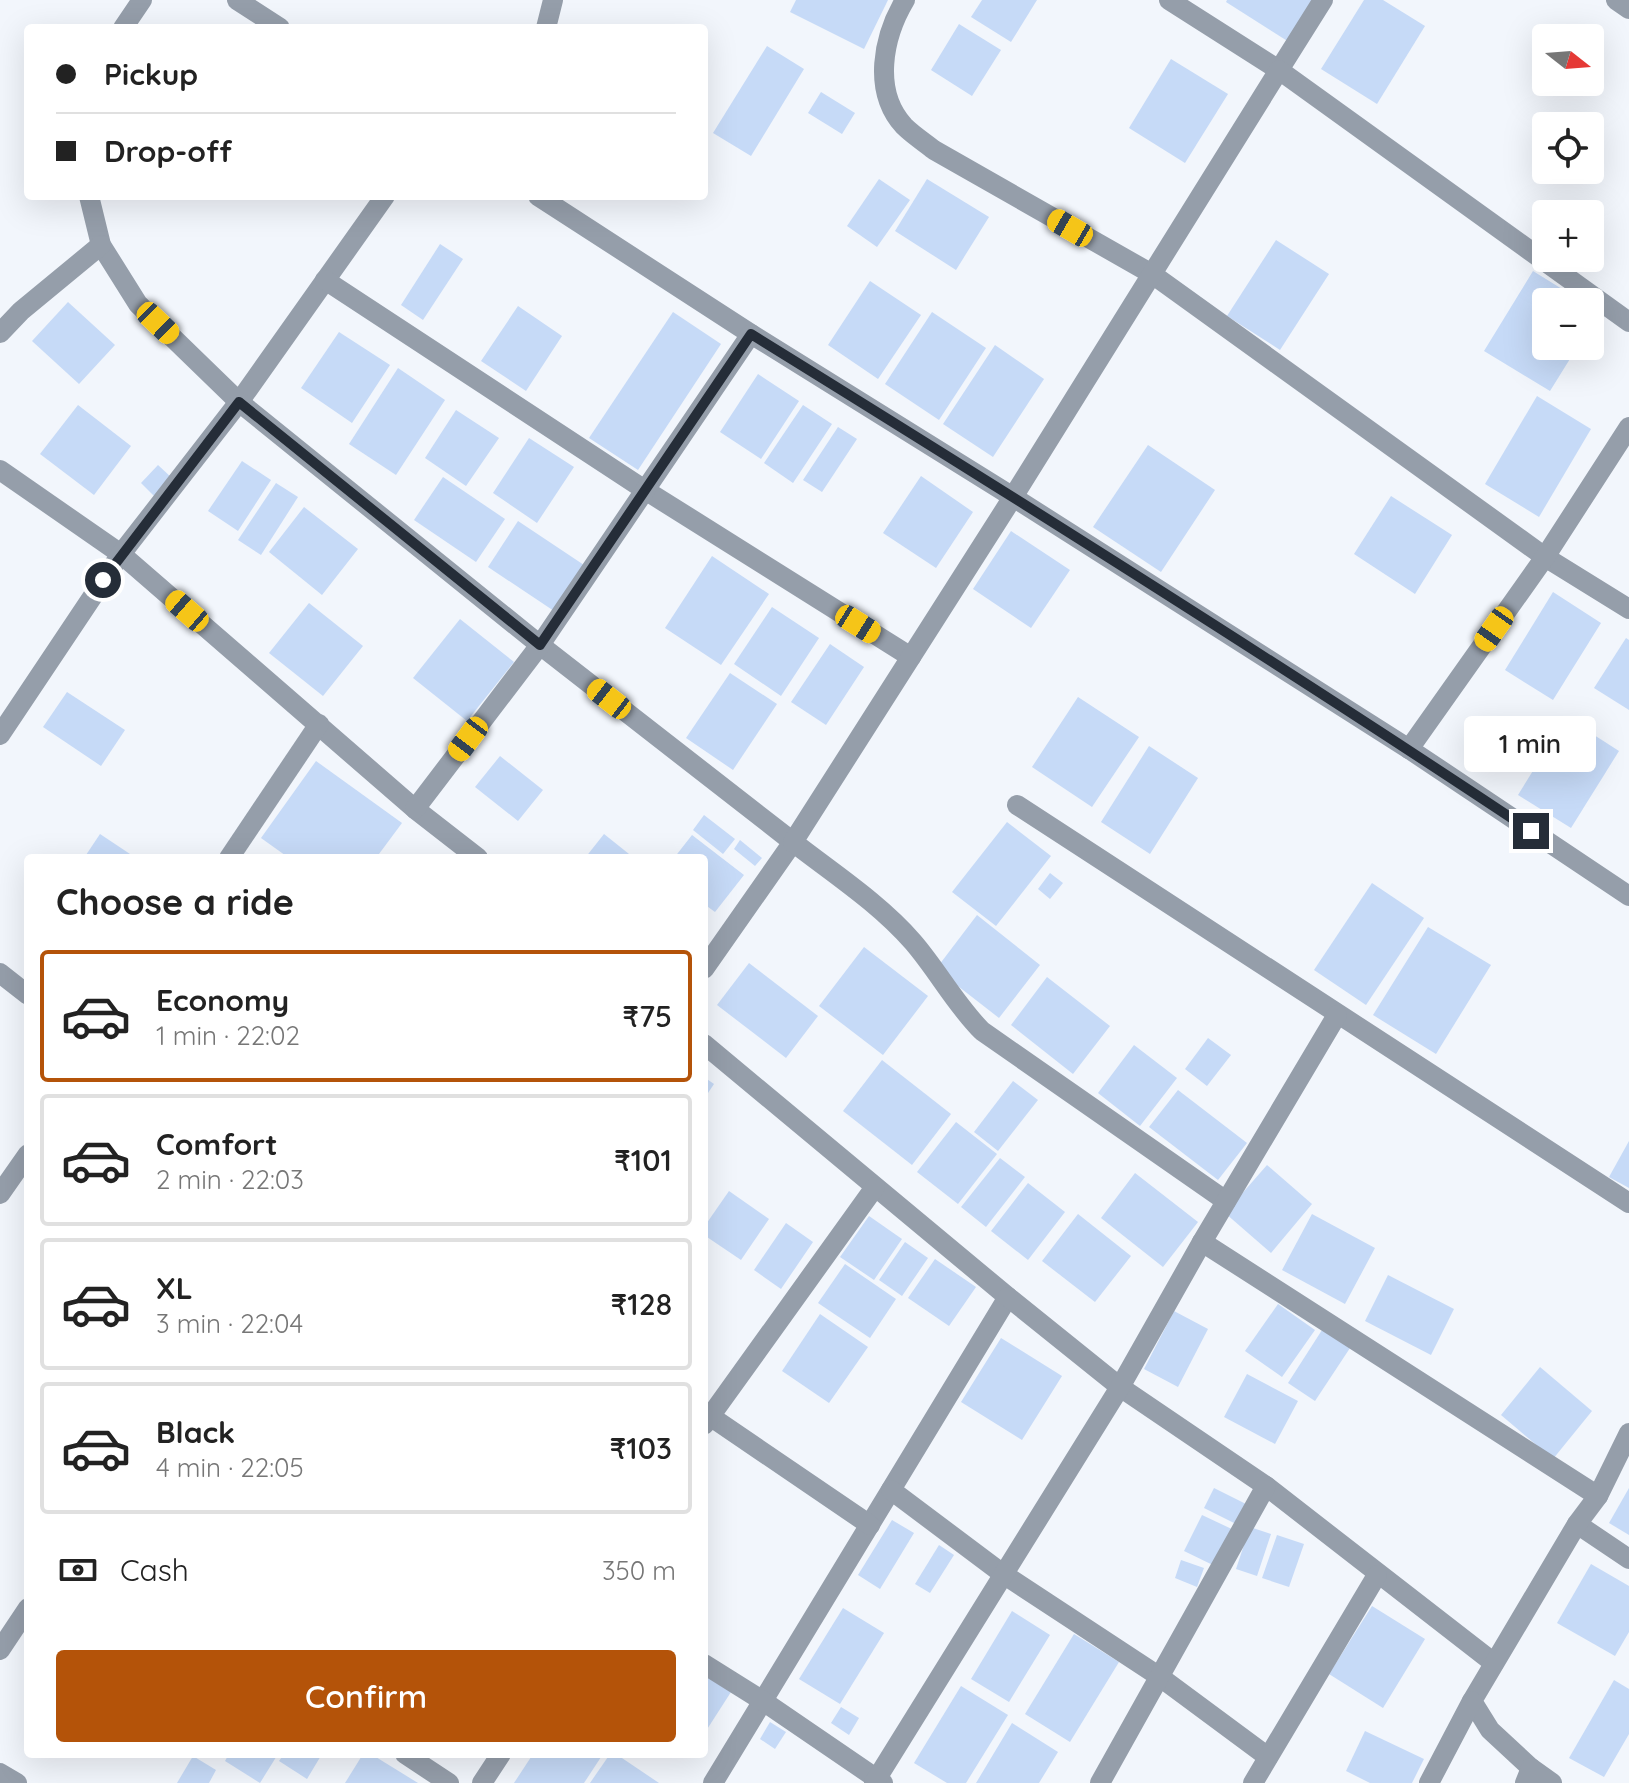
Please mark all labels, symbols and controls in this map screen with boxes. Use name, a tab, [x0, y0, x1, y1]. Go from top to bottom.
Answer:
north arrow	[1532, 24, 1604, 96]
map controls	[1532, 24, 1604, 360]
text: Pickup	[104, 55, 198, 93]
button: locate	[1532, 112, 1604, 184]
text: Drop-off	[104, 132, 232, 170]
button: +	[1532, 200, 1604, 272]
car	[1043, 206, 1097, 250]
button: −	[1532, 288, 1604, 360]
car	[132, 298, 184, 348]
route start	[85, 562, 121, 598]
car	[161, 586, 213, 636]
car	[831, 601, 885, 647]
car	[1470, 602, 1518, 656]
car	[583, 675, 635, 723]
car	[444, 713, 492, 765]
callout: 1 min	[1465, 715, 1597, 771]
text: 1 min	[1499, 727, 1561, 760]
route end	[1513, 813, 1549, 849]
text: Choose a ride	[56, 879, 294, 924]
icon: car	[60, 980, 132, 1052]
text: Economy	[156, 981, 289, 1019]
text: ₹75	[622, 997, 672, 1035]
text: 1 min · 22:02	[156, 1019, 300, 1052]
icon: car	[60, 1124, 132, 1196]
text: Comfort	[156, 1125, 277, 1163]
text: ₹101	[614, 1141, 672, 1179]
text: 2 min · 22:03	[156, 1163, 304, 1196]
icon: car	[60, 1268, 132, 1340]
text: XL	[156, 1269, 193, 1307]
text: ₹128	[611, 1285, 672, 1323]
text: 3 min · 22:04	[156, 1307, 303, 1340]
icon: car	[60, 1412, 132, 1484]
text: Black	[156, 1413, 235, 1451]
text: ₹103	[610, 1429, 672, 1467]
text: 4 min · 22:05	[156, 1451, 304, 1484]
icon: cash	[56, 1548, 100, 1592]
text: Cash	[120, 1551, 189, 1589]
text: 350 m	[602, 1554, 676, 1587]
button: Confirm	[56, 1650, 676, 1742]

